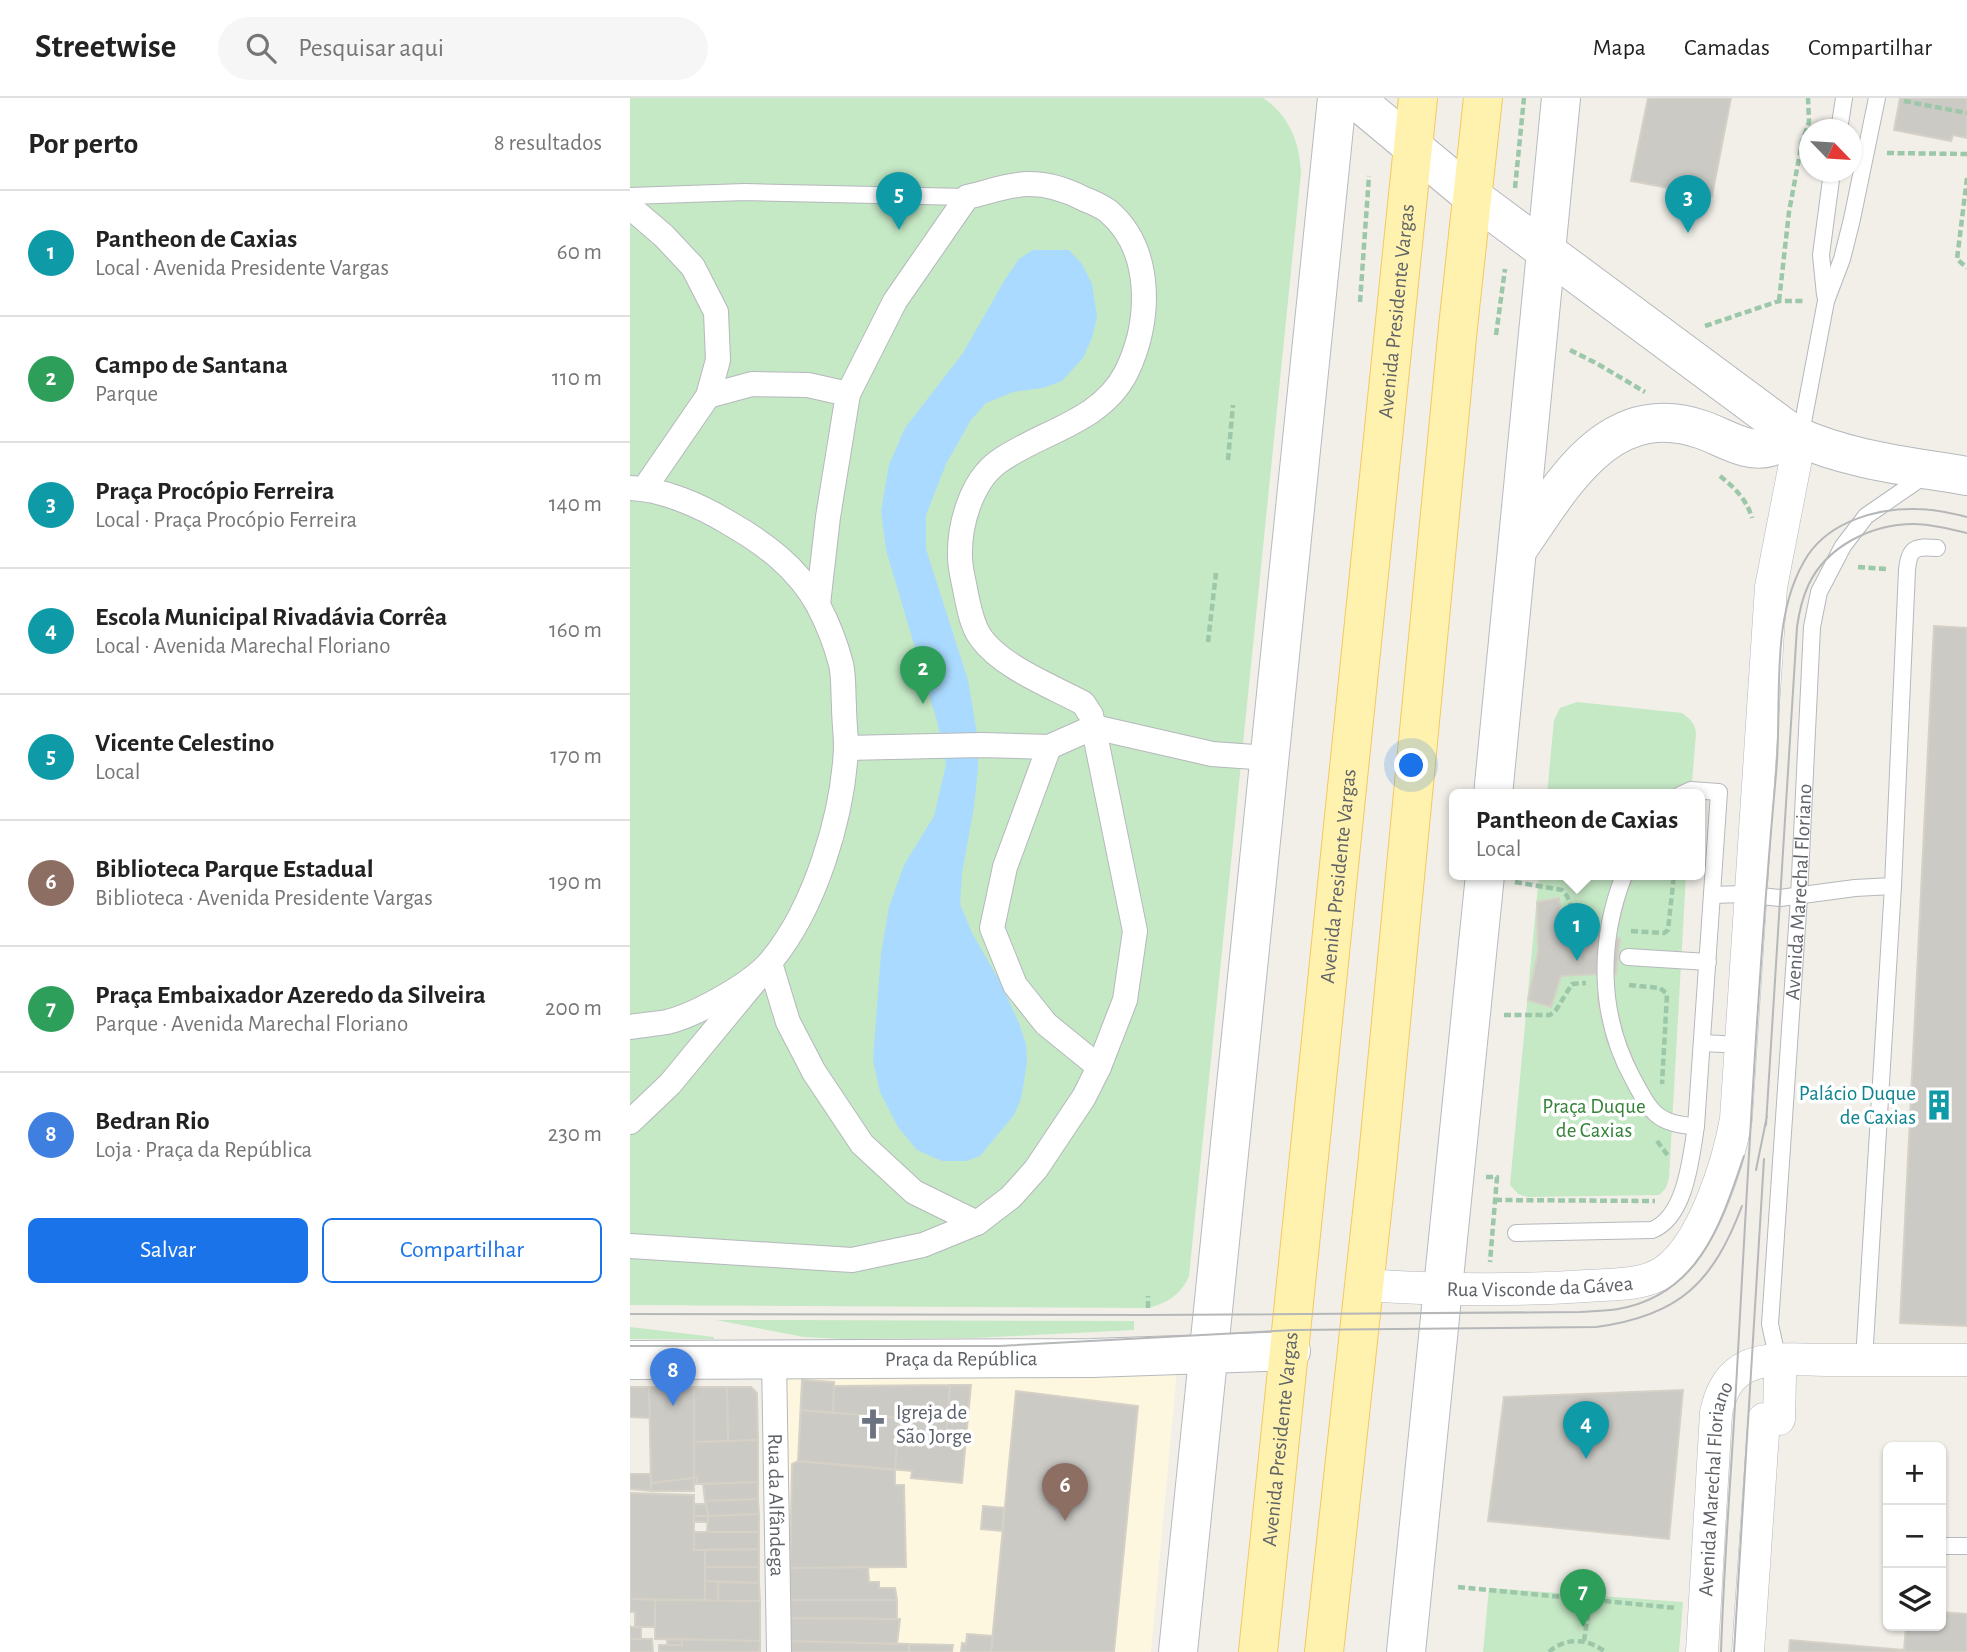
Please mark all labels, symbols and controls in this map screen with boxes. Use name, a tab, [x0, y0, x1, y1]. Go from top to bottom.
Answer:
search box	[218, 17, 708, 80]
icon: search	[242, 29, 280, 67]
text: Streetwise	[35, 31, 176, 64]
text: Pesquisar aqui	[298, 35, 444, 61]
text: Mapa	[1593, 36, 1646, 60]
text: Camadas	[1684, 36, 1770, 60]
text: Compartilhar	[1808, 36, 1932, 60]
north arrow	[1799, 119, 1862, 182]
text: Por perto	[28, 129, 138, 159]
text: 8 resultados	[494, 132, 602, 155]
pin: 5	[876, 172, 922, 230]
pin: 3	[1665, 175, 1711, 233]
street label: Avenida Presidente Vargas	[1375, 203, 1418, 419]
text: Pantheon de Caxias	[95, 226, 297, 252]
text: 1	[47, 241, 55, 264]
text: 60 m	[557, 241, 602, 264]
text: Local · Avenida Presidente Vargas	[95, 257, 389, 280]
text: Campo de Santana	[95, 352, 288, 378]
text: 2	[46, 367, 56, 390]
text: 110 m	[552, 367, 602, 390]
text: Parque	[95, 383, 158, 406]
text: Praça Procópio Ferreira	[95, 478, 335, 504]
text: 3	[46, 493, 56, 516]
text: 140 m	[549, 493, 602, 516]
text: Local · Praça Procópio Ferreira	[95, 509, 357, 532]
text: Escola Municipal Rivadávia Corrêa	[95, 604, 447, 630]
text: 4	[45, 619, 57, 642]
text: 160 m	[549, 619, 602, 642]
text: Local · Avenida Marechal Floriano	[95, 635, 390, 658]
pin: 2	[900, 646, 946, 704]
text: Vicente Celestino	[95, 730, 274, 756]
text: 5	[46, 745, 56, 768]
text: 170 m	[550, 745, 602, 768]
your location	[1394, 748, 1428, 782]
text: Local	[95, 761, 140, 784]
street label: Avenida Presidente Vargas	[1317, 768, 1360, 984]
street label: Avenida Marechal Floriano	[1782, 783, 1815, 1001]
popup	[1449, 789, 1705, 880]
text: Pantheon de Caxias	[1476, 807, 1678, 833]
text: Local	[1476, 838, 1521, 861]
text: Biblioteca Parque Estadual	[95, 856, 374, 882]
text: 6	[45, 871, 57, 894]
text: 190 m	[549, 871, 602, 894]
text: Biblioteca · Avenida Presidente Vargas	[95, 887, 433, 910]
pin: 1	[1554, 903, 1600, 961]
text: Praça Embaixador Azeredo da Silveira	[95, 982, 486, 1008]
text: 7	[46, 997, 56, 1020]
text: 200 m	[545, 997, 602, 1020]
text: Parque · Avenida Marechal Floriano	[95, 1013, 408, 1036]
place label: Palácio Duque de Caxias	[1799, 1083, 1916, 1128]
building icon: Palácio Duque de Caxias	[1922, 1088, 1956, 1122]
park label: Praça Duque de Caxias	[1542, 1096, 1646, 1141]
text: Bedran Rio	[95, 1108, 210, 1134]
text: 8	[45, 1123, 57, 1146]
text: 230 m	[548, 1123, 602, 1146]
text: Loja · Praça da República	[95, 1139, 312, 1162]
button: Salvar	[28, 1218, 308, 1283]
button: Compartilhar	[322, 1218, 602, 1283]
street label: Rua Visconde da Gávea	[1446, 1273, 1635, 1300]
street label: Avenida Presidente Vargas	[1259, 1331, 1302, 1547]
pin: 8	[650, 1348, 696, 1406]
street label: Praça da República	[885, 1348, 1038, 1370]
street label: Avenida Marechal Floriano	[1695, 1377, 1737, 1597]
pin: 4	[1563, 1401, 1609, 1459]
place label: Igreja de São Jorge	[896, 1402, 972, 1447]
church icon: Igreja de São Jorge	[856, 1407, 890, 1441]
street label: Rua da Alfândega	[764, 1433, 788, 1577]
map controls	[1883, 1442, 1946, 1631]
button: +	[1883, 1442, 1946, 1505]
pin: 6	[1042, 1463, 1088, 1521]
button: −	[1883, 1505, 1946, 1568]
button: layers	[1883, 1568, 1946, 1631]
pin: 7	[1560, 1569, 1606, 1627]

